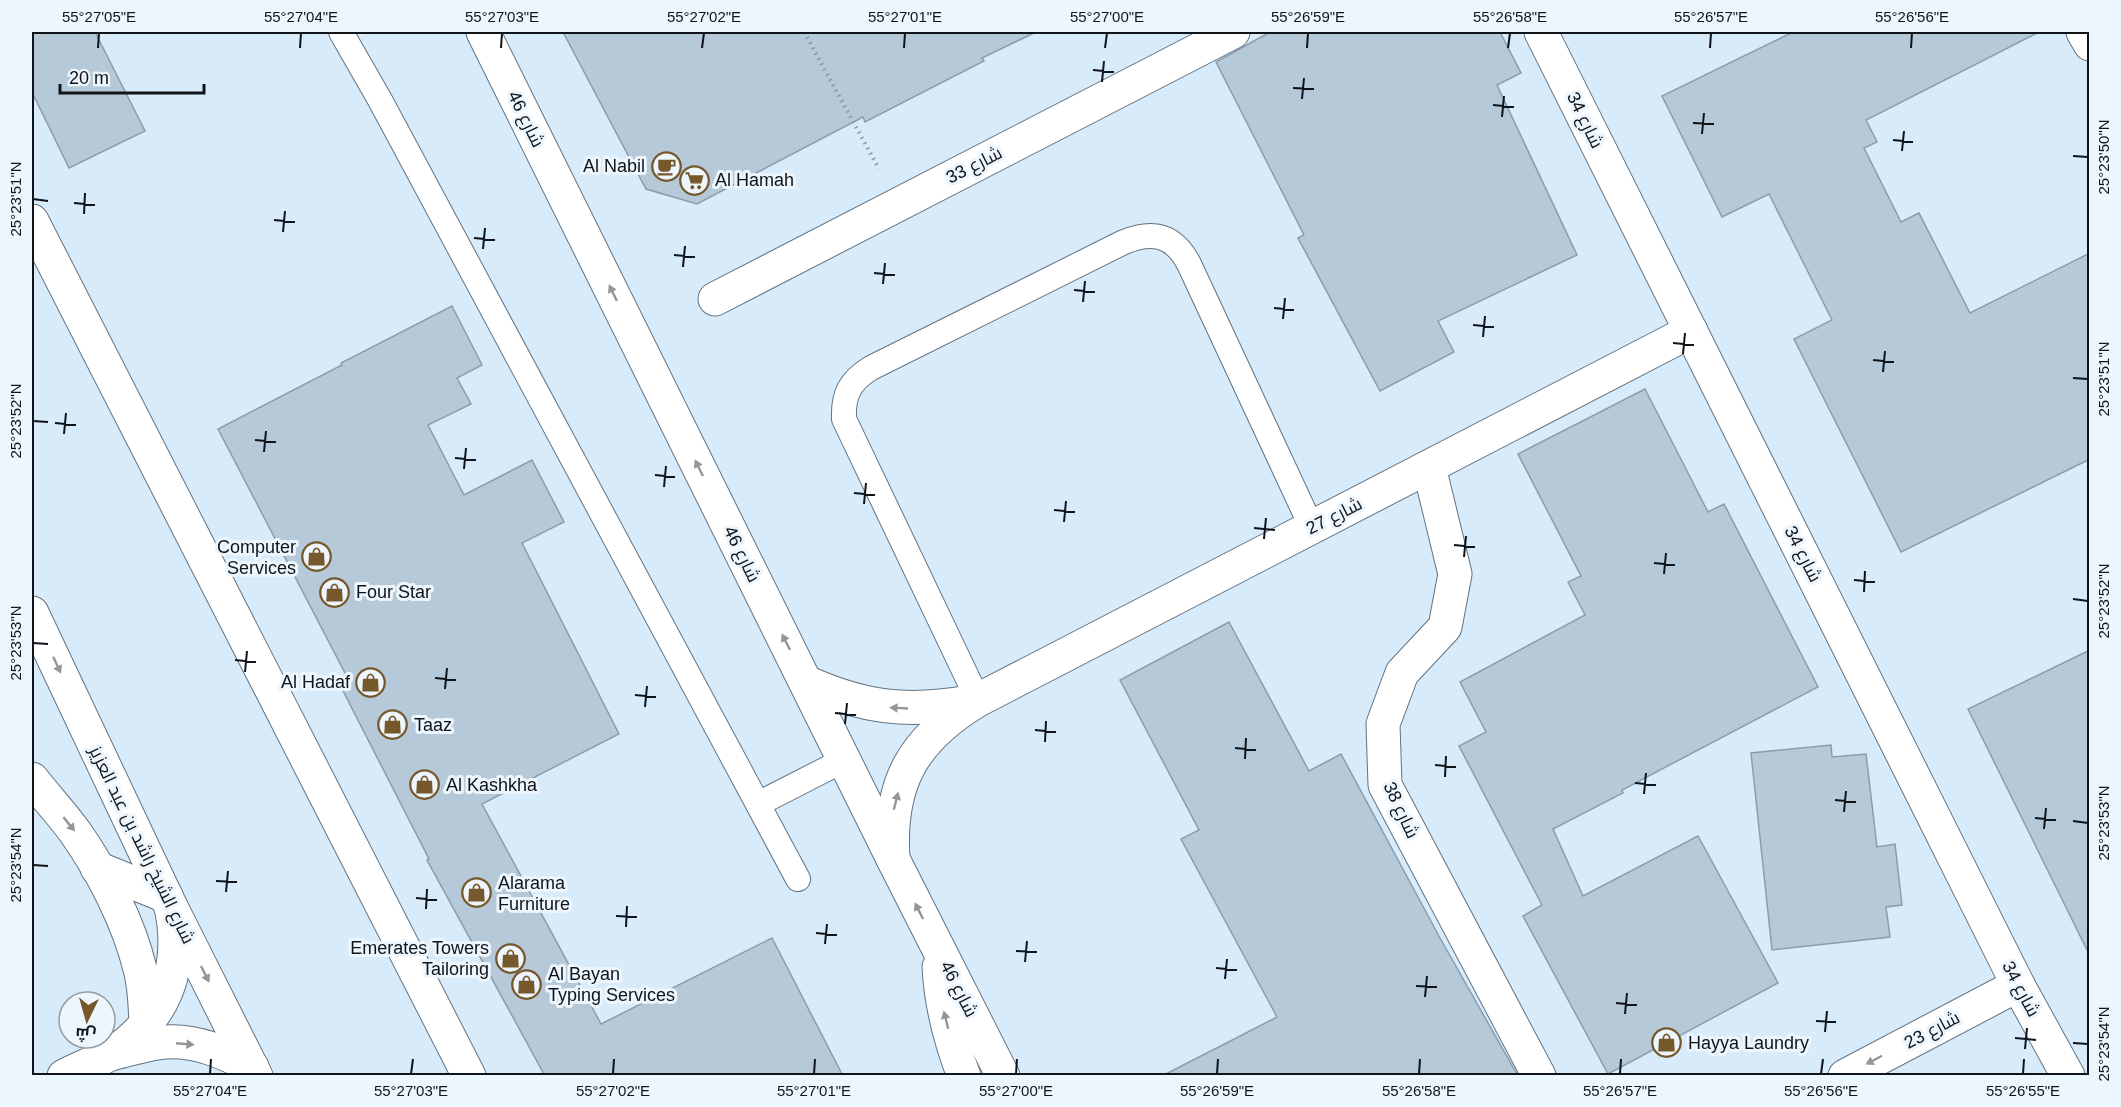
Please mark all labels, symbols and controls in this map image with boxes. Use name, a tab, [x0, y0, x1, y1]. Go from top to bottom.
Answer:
text: 55°27'05"E	[62, 8, 136, 25]
text: 55°27'04"E	[264, 8, 338, 25]
text: 55°27'03"E	[465, 8, 539, 25]
text: 55°27'02"E	[667, 8, 741, 25]
text: 55°27'01"E	[868, 8, 942, 25]
text: 55°27'00"E	[1070, 8, 1144, 25]
text: 55°26'59"E	[1271, 8, 1345, 25]
text: 55°26'58"E	[1473, 8, 1547, 25]
text: 55°26'57"E	[1674, 8, 1748, 25]
text: 55°26'56"E	[1875, 8, 1949, 25]
scale bar	[60, 57, 204, 95]
text: 20 m	[69, 68, 109, 88]
street label: شارع 46	[502, 88, 548, 151]
street label: شارع 34	[1561, 89, 1607, 152]
text: 25°23'50"N	[2095, 119, 2112, 195]
street label: شارع 33	[943, 142, 1006, 189]
cafe icon: Al Nabil	[650, 150, 682, 182]
place label: Al Nabil	[583, 156, 645, 176]
text: 25°23'51"N	[7, 161, 24, 237]
supermarket icon: Al Hamah	[678, 164, 710, 196]
place label: Al Hamah	[715, 170, 794, 190]
one-way arrow	[608, 284, 618, 302]
text: 25°23'51"N	[2095, 341, 2112, 417]
text: 25°23'52"N	[7, 383, 24, 459]
one-way arrow	[694, 459, 704, 476]
street label: شارع 27	[1303, 493, 1366, 540]
street label: شارع 46	[718, 523, 764, 586]
street label: شارع 34	[1779, 523, 1826, 586]
place label: Computer Services	[217, 537, 296, 578]
shop icon: Computer Services	[301, 541, 333, 573]
text: 25°23'52"N	[2095, 563, 2112, 639]
shop icon: Four Star	[319, 576, 351, 608]
place label: Four Star	[356, 582, 431, 602]
text: 25°23'53"N	[7, 605, 24, 681]
one-way arrow	[781, 634, 790, 651]
one-way arrow	[52, 657, 61, 674]
shop icon: Al Hadaf	[355, 666, 387, 698]
place label: Al Hadaf	[281, 672, 351, 692]
one-way arrow	[890, 703, 909, 712]
shop icon: Taaz	[377, 709, 409, 741]
place label: Taaz	[414, 715, 452, 735]
street label: شارع الشيخ راشد بن عبد العزيز	[83, 742, 199, 948]
shop icon: Al Kashkha	[409, 769, 441, 801]
place label: Al Kashkha	[446, 775, 538, 795]
street label: شارع 38	[1377, 779, 1423, 842]
text: 25°23'53"N	[2095, 785, 2112, 861]
one-way arrow	[891, 792, 901, 810]
one-way arrow	[62, 816, 75, 832]
text: 25°23'54"N	[7, 827, 24, 903]
place label: Alarama Furniture	[498, 873, 570, 914]
shop icon: Alarama Furniture	[461, 877, 493, 909]
one-way arrow	[914, 902, 924, 919]
place label: Emerates Towers Tailoring	[350, 938, 489, 979]
shop icon: Emerates Towers Tailoring	[494, 942, 526, 974]
street label: شارع 46	[935, 958, 982, 1021]
street label: شارع 34	[1996, 958, 2044, 1021]
place label: Al Bayan Typing Services	[548, 964, 675, 1005]
one-way arrow	[200, 965, 209, 982]
shop icon: Al Bayan Typing Services	[511, 968, 543, 1000]
north arrow	[57, 990, 117, 1050]
text: 25°23'54"N	[2095, 1006, 2112, 1082]
street label: شارع 23	[1901, 1007, 1964, 1055]
one-way arrow	[941, 1011, 951, 1029]
text: ش	[75, 1024, 97, 1044]
shop icon: Hayya Laundry	[1651, 1027, 1683, 1059]
place label: Hayya Laundry	[1688, 1033, 1809, 1053]
one-way arrow	[176, 1039, 195, 1049]
one-way arrow	[1865, 1056, 1882, 1065]
text: 55°27'04"E	[173, 1082, 247, 1099]
text: 55°27'03"E	[374, 1082, 448, 1099]
text: 55°27'02"E	[576, 1082, 650, 1099]
text: 55°27'01"E	[777, 1082, 851, 1099]
text: 55°27'00"E	[979, 1082, 1053, 1099]
text: 55°26'59"E	[1180, 1082, 1254, 1099]
text: 55°26'58"E	[1382, 1082, 1456, 1099]
text: 55°26'57"E	[1583, 1082, 1657, 1099]
text: 55°26'56"E	[1784, 1082, 1858, 1099]
text: 55°26'55"E	[1986, 1082, 2060, 1099]

